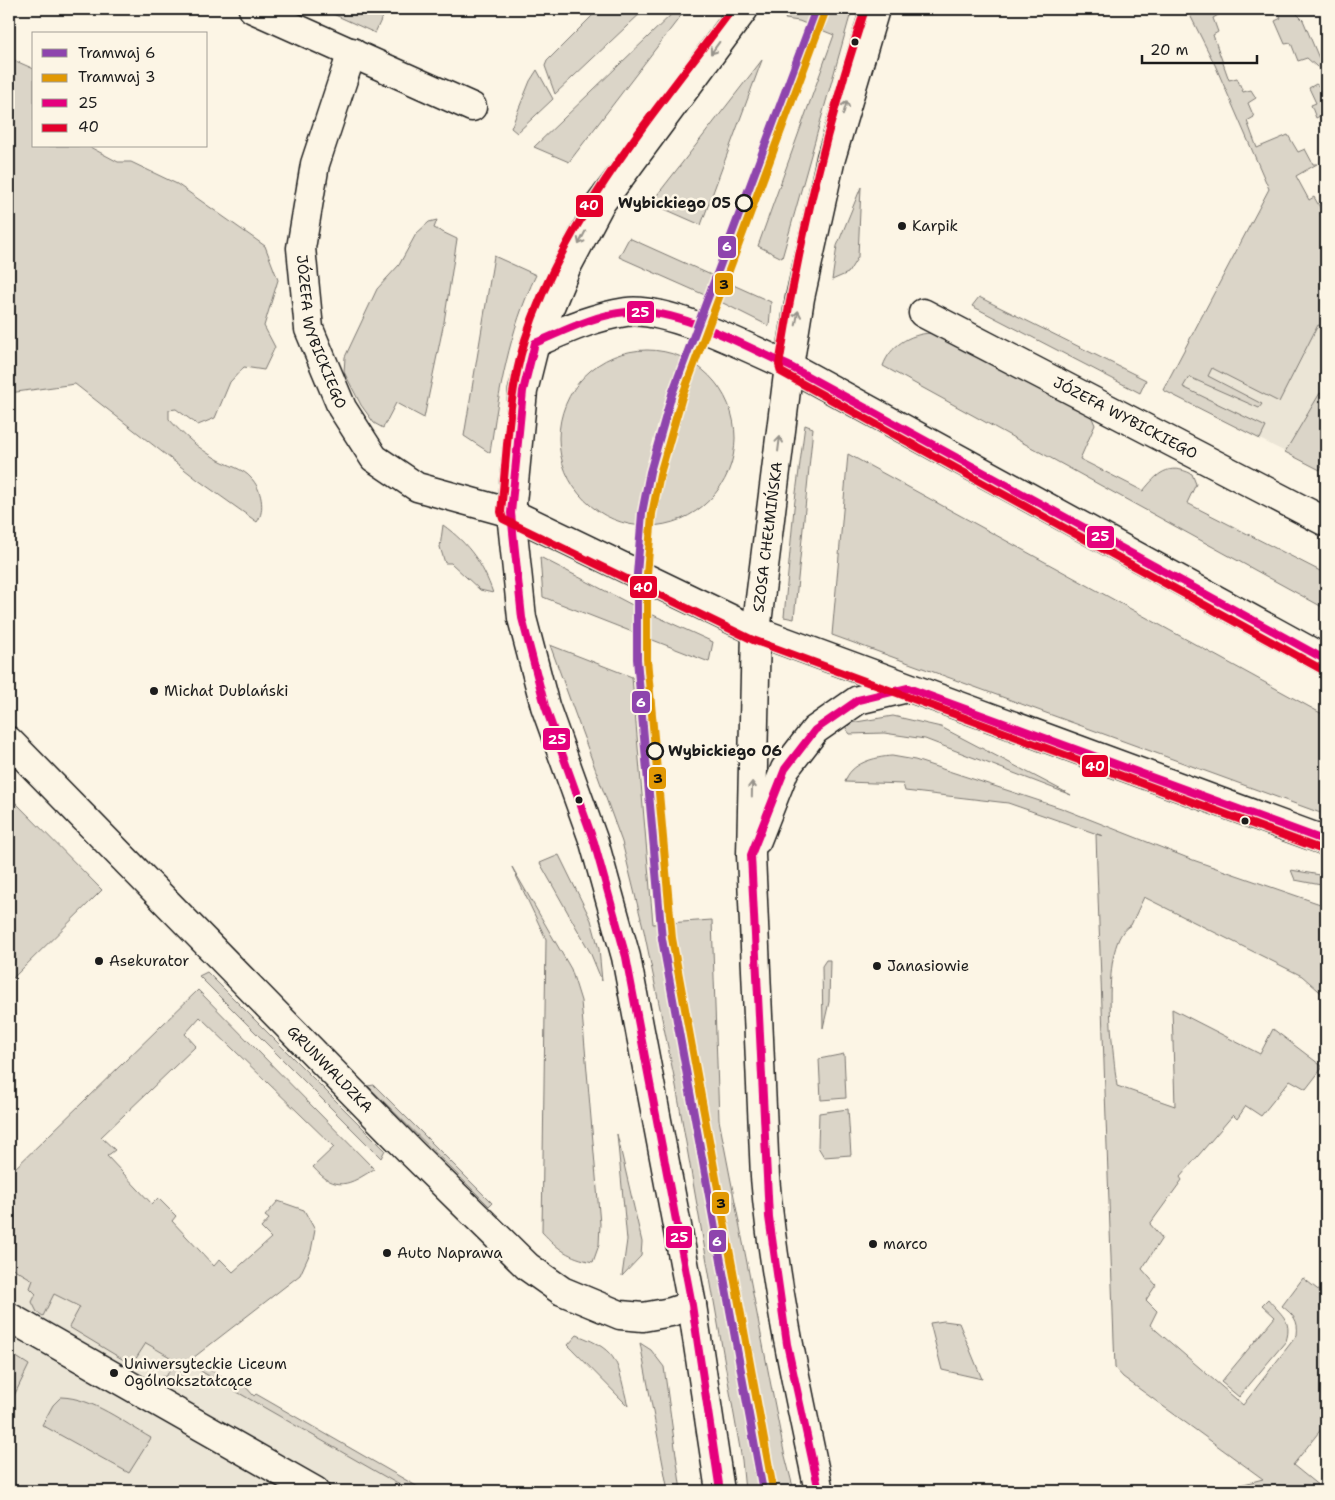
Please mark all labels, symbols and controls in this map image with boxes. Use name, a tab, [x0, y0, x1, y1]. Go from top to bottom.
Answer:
legend	[32, 32, 208, 148]
scale bar	[1142, 32, 1258, 64]
unlabelled marker	[850, 37, 860, 47]
text: 20 m	[1150, 40, 1189, 60]
one-way arrow	[710, 41, 720, 55]
text: Tramwaj 6	[78, 43, 156, 63]
text: Tramwaj 3	[78, 67, 156, 87]
text: 25	[78, 93, 97, 113]
one-way arrow	[840, 101, 850, 117]
text: 40	[78, 117, 99, 137]
place label: Wybickiego 05	[618, 193, 731, 213]
line badge: 40	[575, 194, 604, 218]
marker: Wybickiego 05	[735, 194, 753, 212]
text: 40	[579, 196, 599, 214]
place label: Karpik	[912, 216, 958, 236]
marker: Karpik	[896, 220, 908, 232]
one-way arrow	[577, 230, 586, 245]
line badge: 6	[717, 235, 737, 259]
text: 6	[722, 237, 732, 255]
street label: JÓZEFA WYBICKIEGO	[292, 254, 351, 412]
line badge: 3	[714, 272, 734, 296]
text: 3	[719, 275, 729, 293]
line badge: 25	[626, 300, 655, 324]
text: 25	[631, 303, 649, 321]
one-way arrow	[792, 310, 802, 326]
street label: JÓZEFA WYBICKIEGO	[1050, 372, 1201, 464]
one-way arrow	[774, 436, 784, 452]
street label: SZOSA CHEŁMIŃSKA	[748, 460, 787, 613]
line badge: 25	[1086, 525, 1115, 549]
text: 25	[1091, 527, 1109, 545]
line badge: 40	[629, 575, 658, 599]
text: 40	[633, 578, 653, 596]
place label: Michał Dublański	[164, 681, 289, 701]
marker: Michał Dublański	[148, 685, 160, 697]
line badge: 6	[631, 690, 651, 714]
text: 6	[636, 693, 646, 711]
line badge: 25	[542, 727, 571, 751]
text: 25	[548, 730, 566, 748]
place label: Wybickiego 06	[668, 741, 782, 761]
marker: Wybickiego 06	[646, 742, 664, 760]
line badge: 40	[1081, 754, 1109, 778]
text: 40	[1085, 757, 1105, 775]
line badge: 3	[648, 766, 667, 790]
text: 3	[653, 769, 663, 787]
one-way arrow	[747, 781, 757, 798]
unlabelled marker	[574, 795, 584, 805]
unlabelled marker	[1240, 816, 1250, 826]
place label: Asekurator	[109, 951, 189, 971]
marker: Asekurator	[93, 955, 105, 967]
place label: Janasiowie	[887, 956, 969, 976]
marker: Janasiowie	[871, 960, 883, 972]
street label: GRUNWALDZKA	[283, 1021, 377, 1117]
line badge: 3	[711, 1191, 730, 1215]
text: 3	[716, 1194, 726, 1212]
line badge: 25	[665, 1225, 693, 1249]
text: 25	[670, 1228, 688, 1246]
line badge: 6	[708, 1229, 727, 1253]
text: 6	[712, 1232, 722, 1250]
place label: marco	[883, 1234, 928, 1254]
marker: marco	[867, 1238, 879, 1250]
place label: Auto Naprawa	[397, 1243, 503, 1263]
marker: Auto Naprawa	[381, 1247, 393, 1259]
place label: Uniwersyteckie Liceum Ogólnokształcące	[124, 1354, 287, 1391]
marker: Uniwersyteckie Liceum Ogólnokształcące	[108, 1367, 120, 1379]

